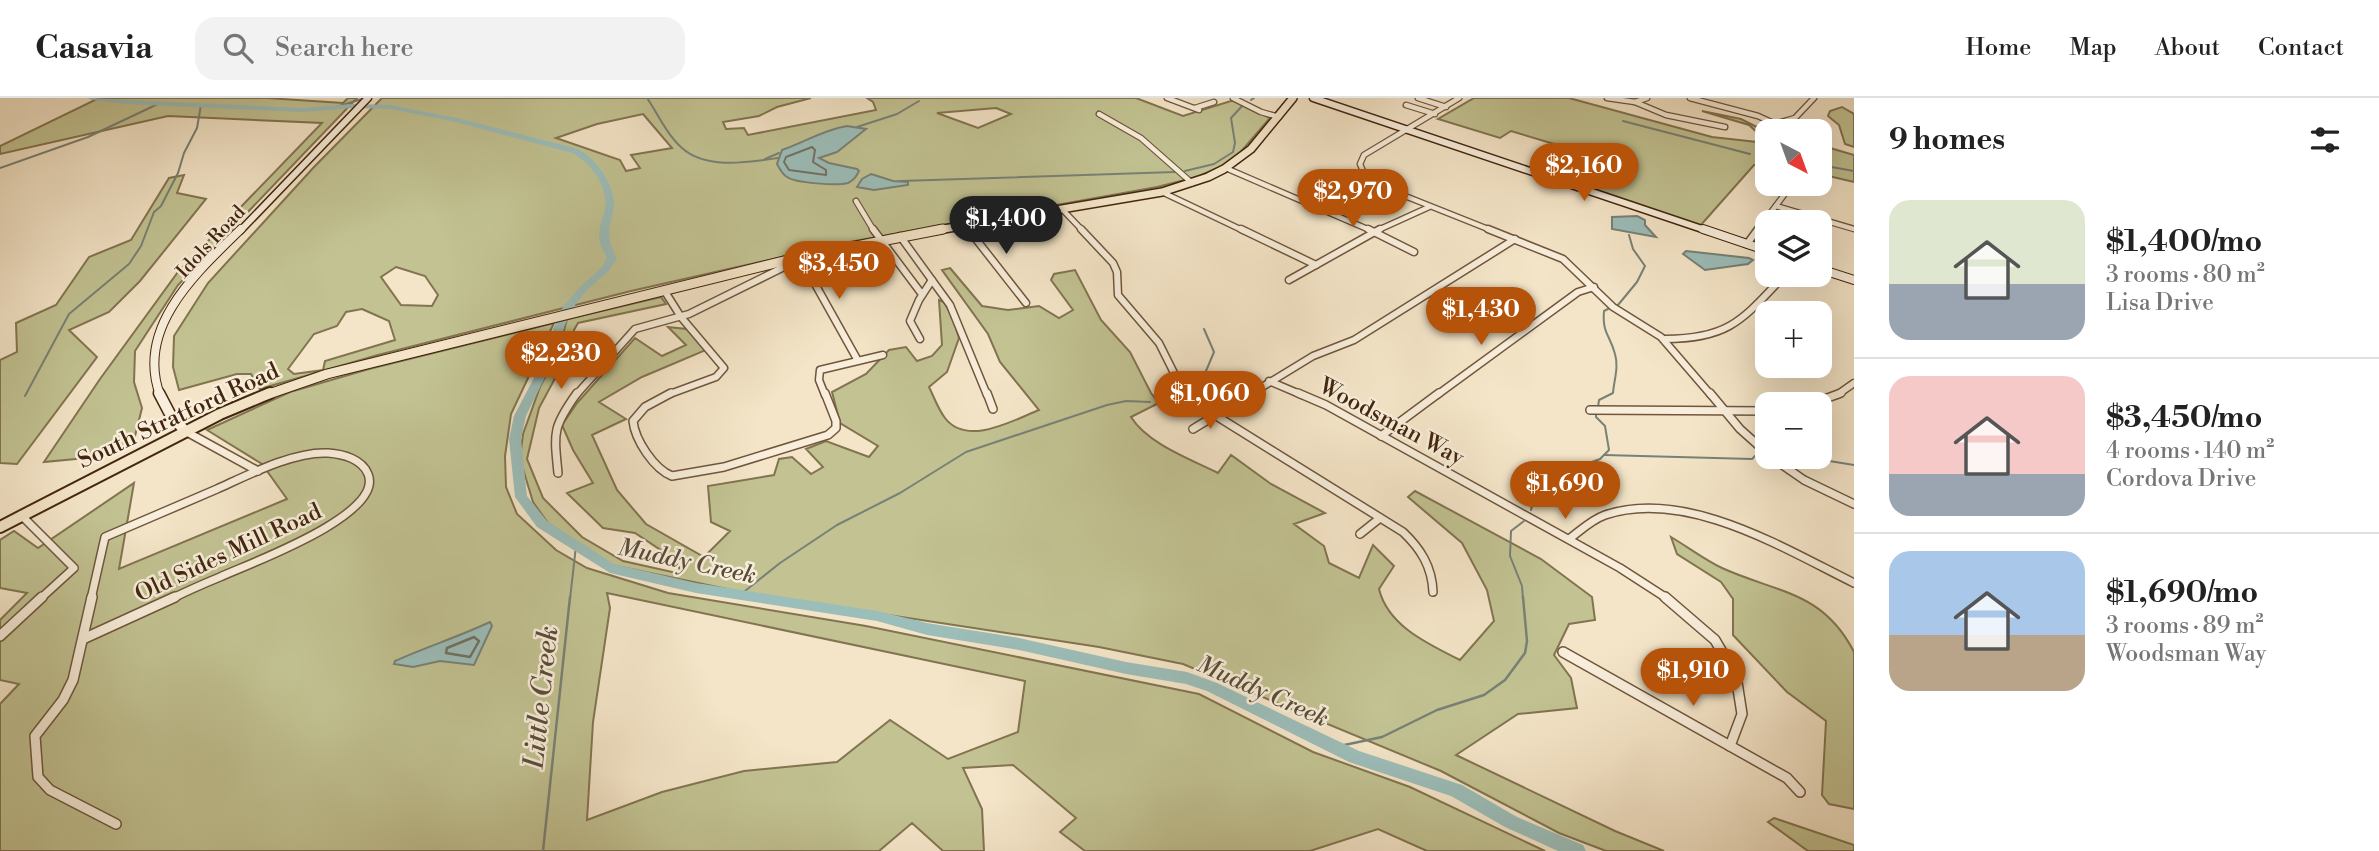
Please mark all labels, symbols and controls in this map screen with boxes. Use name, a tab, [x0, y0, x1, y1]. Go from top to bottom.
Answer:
search box	[195, 17, 685, 80]
text: Casavia	[35, 28, 153, 69]
icon: search	[219, 29, 257, 67]
text: Search here	[275, 32, 414, 64]
text: Home	[1966, 33, 2031, 63]
text: Map	[2069, 33, 2117, 63]
text: About	[2155, 33, 2220, 63]
text: Contact	[2258, 33, 2344, 63]
north arrow	[1755, 119, 1832, 196]
map controls	[1755, 119, 1832, 469]
text: 9 homes	[1889, 121, 2005, 159]
icon: filters	[2306, 121, 2344, 159]
pin: $2,160	[1527, 144, 1641, 203]
text: $2,160	[1546, 152, 1622, 180]
pin: $2,970	[1296, 170, 1410, 229]
text: $2,970	[1313, 178, 1393, 206]
pin: $1,400	[949, 197, 1063, 256]
street label: Idols Road	[171, 200, 251, 283]
text: $1,400	[966, 205, 1046, 233]
button: layers	[1755, 210, 1832, 287]
text: $1,400/mo	[2106, 223, 2262, 261]
icon: home	[1945, 228, 2029, 312]
pin: $3,450	[782, 242, 896, 301]
text: $3,450	[799, 250, 879, 278]
text: 3 rooms · 80 m²	[2106, 261, 2265, 289]
pin: $1,430	[1424, 288, 1538, 347]
text: Lisa Drive	[2106, 289, 2214, 317]
text: $1,430	[1442, 296, 1520, 324]
button: +	[1755, 301, 1832, 378]
pin: $2,230	[504, 331, 618, 391]
text: $2,230	[521, 340, 601, 368]
street label: South Stratford Road	[73, 357, 283, 475]
street label: Woodsman Way	[1313, 371, 1470, 472]
pin: $1,060	[1153, 372, 1267, 431]
text: $1,060	[1170, 380, 1250, 408]
button: −	[1755, 392, 1832, 469]
text: $3,450/mo	[2106, 399, 2262, 437]
icon: home	[1945, 404, 2029, 488]
text: 4 rooms · 140 m²	[2106, 437, 2274, 465]
pin: $1,690	[1508, 462, 1622, 521]
text: Cordova Drive	[2106, 465, 2256, 493]
text: $1,690	[1526, 470, 1604, 498]
street label: Old Sides Mill Road	[131, 497, 326, 608]
water label: Muddy Creek	[615, 533, 759, 591]
text: $1,690/mo	[2106, 574, 2258, 612]
icon: home	[1945, 579, 2029, 663]
text: 3 rooms · 89 m²	[2106, 612, 2263, 640]
water label: Little Creek	[517, 624, 566, 771]
text: Woodsman Way	[2106, 640, 2267, 668]
pin: $1,910	[1636, 648, 1750, 708]
water label: Muddy Creek	[1192, 650, 1333, 734]
text: $1,910	[1657, 657, 1729, 685]

